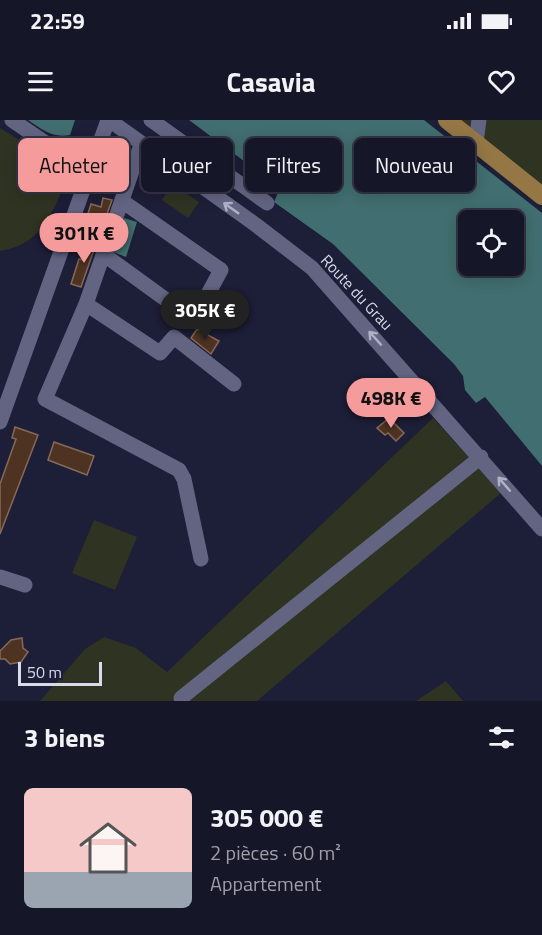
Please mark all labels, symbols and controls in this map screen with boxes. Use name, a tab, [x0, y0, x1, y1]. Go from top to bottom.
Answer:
text: 22:59	[30, 4, 85, 38]
text: Casavia	[226, 61, 316, 102]
icon: menu	[24, 65, 57, 98]
icon: heart	[485, 65, 518, 98]
chip: Acheter	[18, 138, 129, 192]
chip: Louer	[141, 138, 233, 192]
chip: Filtres	[245, 138, 342, 192]
chip: Nouveau	[354, 138, 475, 192]
one-way arrow	[224, 201, 240, 214]
map controls	[458, 210, 524, 276]
button: locate	[458, 210, 524, 276]
pin: 301K €	[35, 213, 133, 264]
text: 301K €	[53, 217, 115, 248]
street label: Route du Grau	[315, 249, 399, 335]
pin: 305K €	[156, 290, 254, 341]
text: 305K €	[174, 294, 236, 325]
one-way arrow	[368, 331, 382, 346]
pin: 498K €	[342, 378, 440, 429]
text: 498K €	[360, 382, 422, 413]
one-way arrow	[497, 477, 511, 492]
scale bar	[18, 659, 102, 686]
text: 50 m	[27, 660, 62, 684]
text: 3 biens	[24, 718, 105, 757]
icon: filters	[485, 721, 518, 754]
text: 305 000 €	[210, 798, 323, 837]
icon: home	[72, 812, 144, 884]
text: 2 pièces · 60 m²	[210, 837, 341, 868]
text: Appartement	[210, 868, 322, 899]

